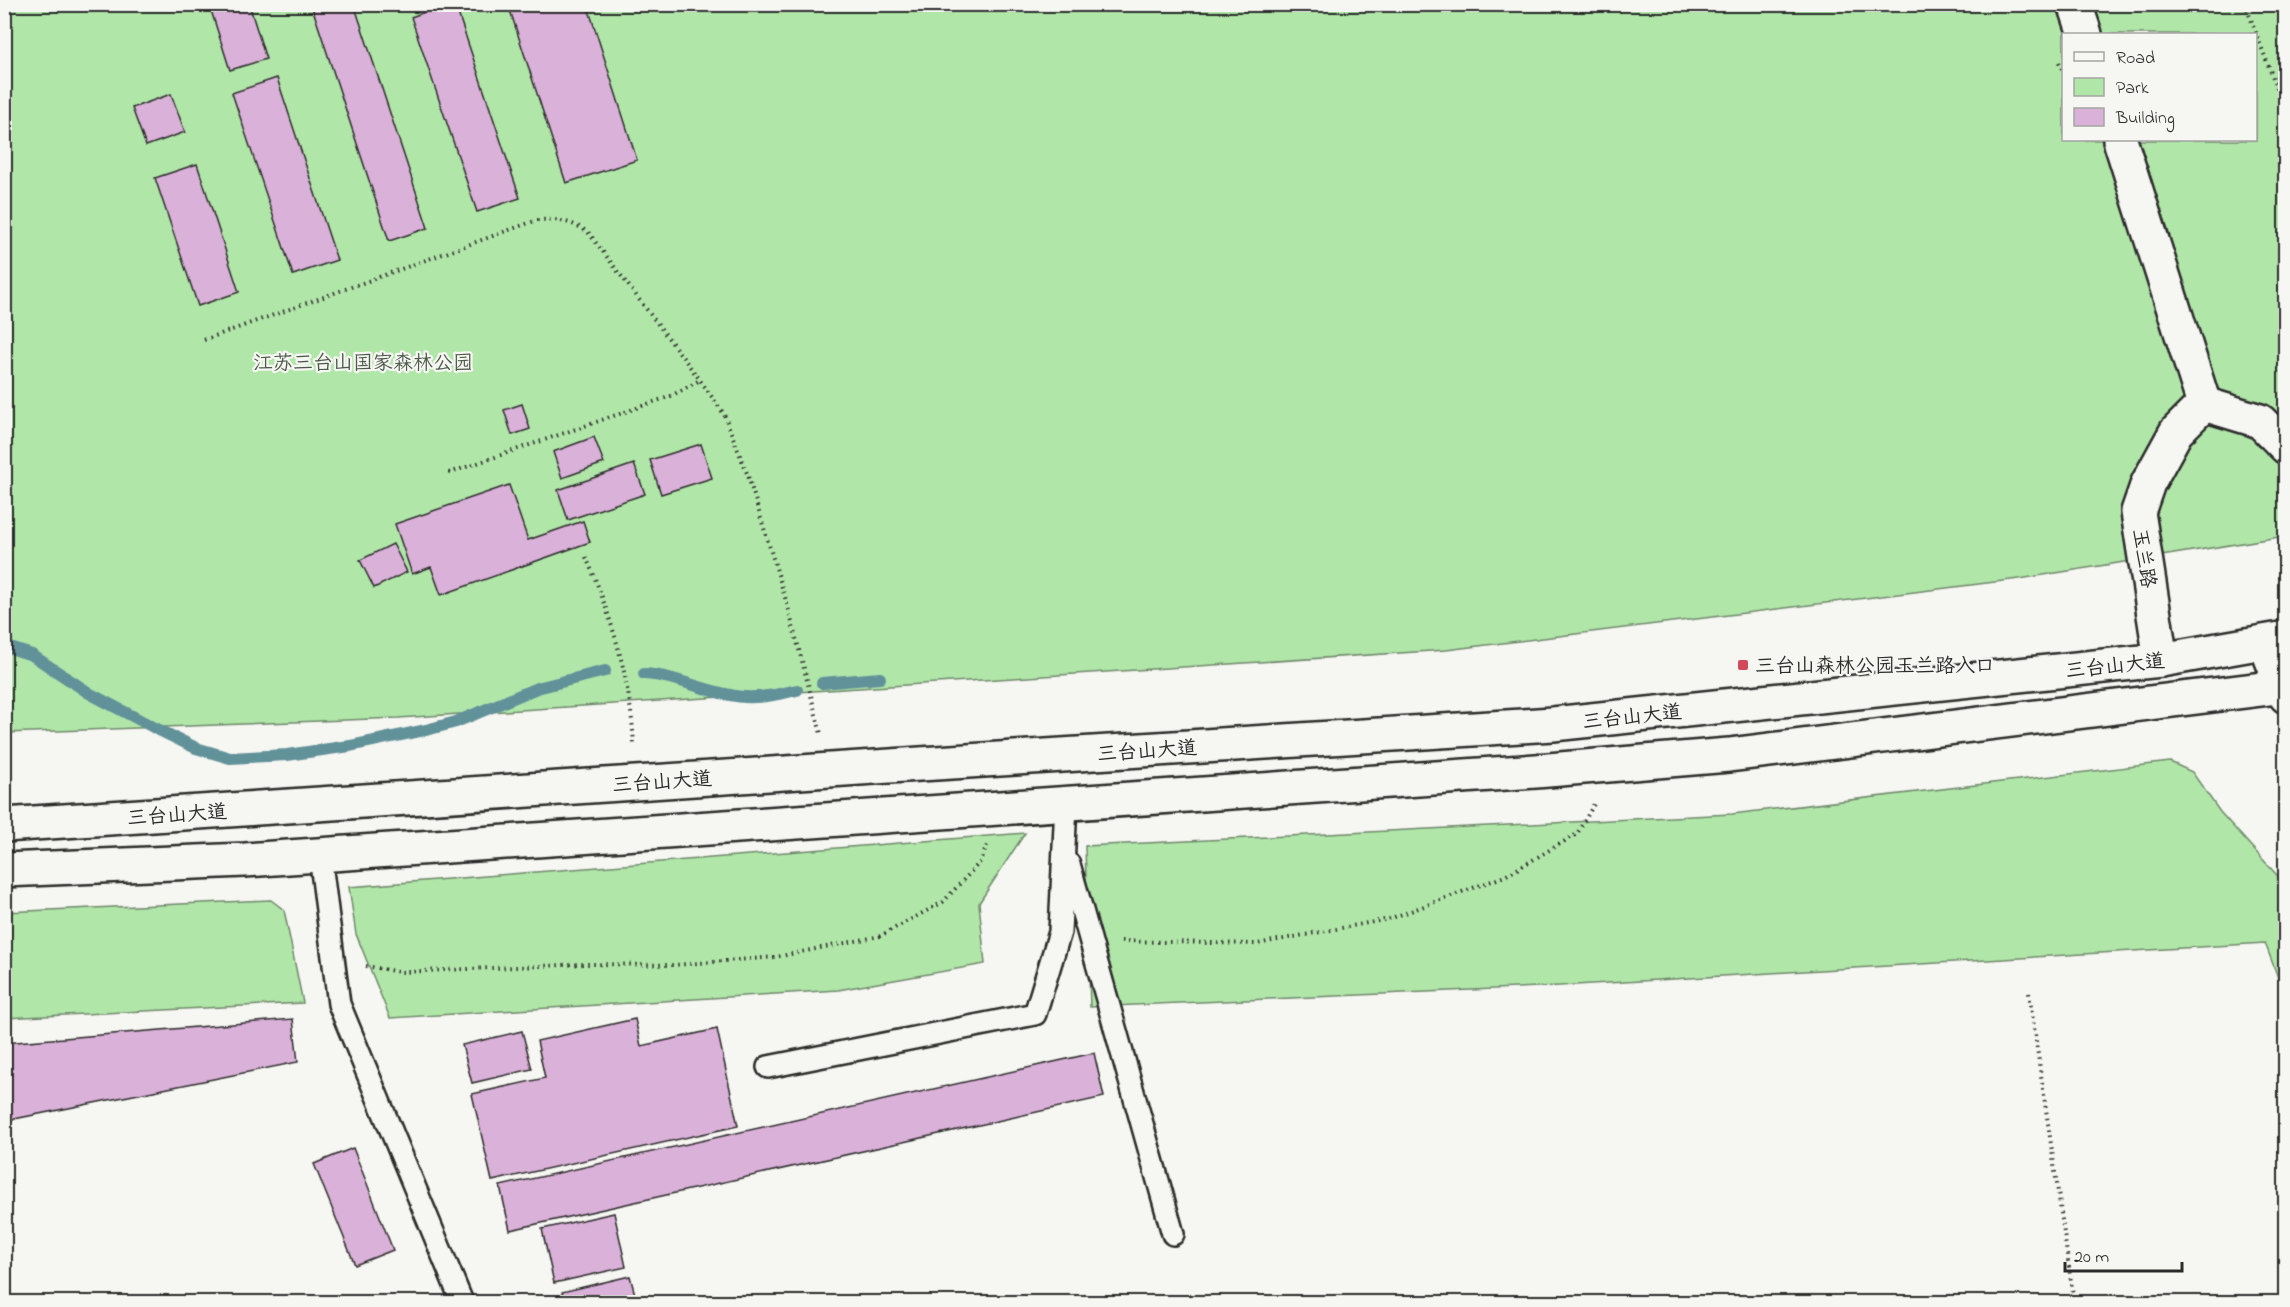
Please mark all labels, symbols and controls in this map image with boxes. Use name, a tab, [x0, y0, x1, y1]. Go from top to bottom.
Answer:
legend	[2062, 33, 2257, 141]
text: Road	[2116, 46, 2155, 72]
text: Park	[2116, 76, 2149, 102]
text: Building	[2115, 106, 2175, 133]
park label: 江苏三台山国家森林公园	[253, 350, 473, 379]
street label: 玉兰路	[2124, 526, 2162, 591]
street label: 三台山大道	[2064, 648, 2167, 687]
place label: 三台山森林公园玉兰路入口	[1755, 653, 1995, 682]
marker: 三台山森林公园玉兰路入口	[1736, 658, 1750, 672]
street label: 三台山大道	[1581, 699, 1684, 738]
street label: 三台山大道	[1096, 735, 1198, 770]
street label: 三台山大道	[611, 766, 713, 801]
street label: 三台山大道	[126, 799, 228, 834]
scale bar	[2065, 1235, 2182, 1273]
text: 20 m	[2074, 1245, 2109, 1271]

